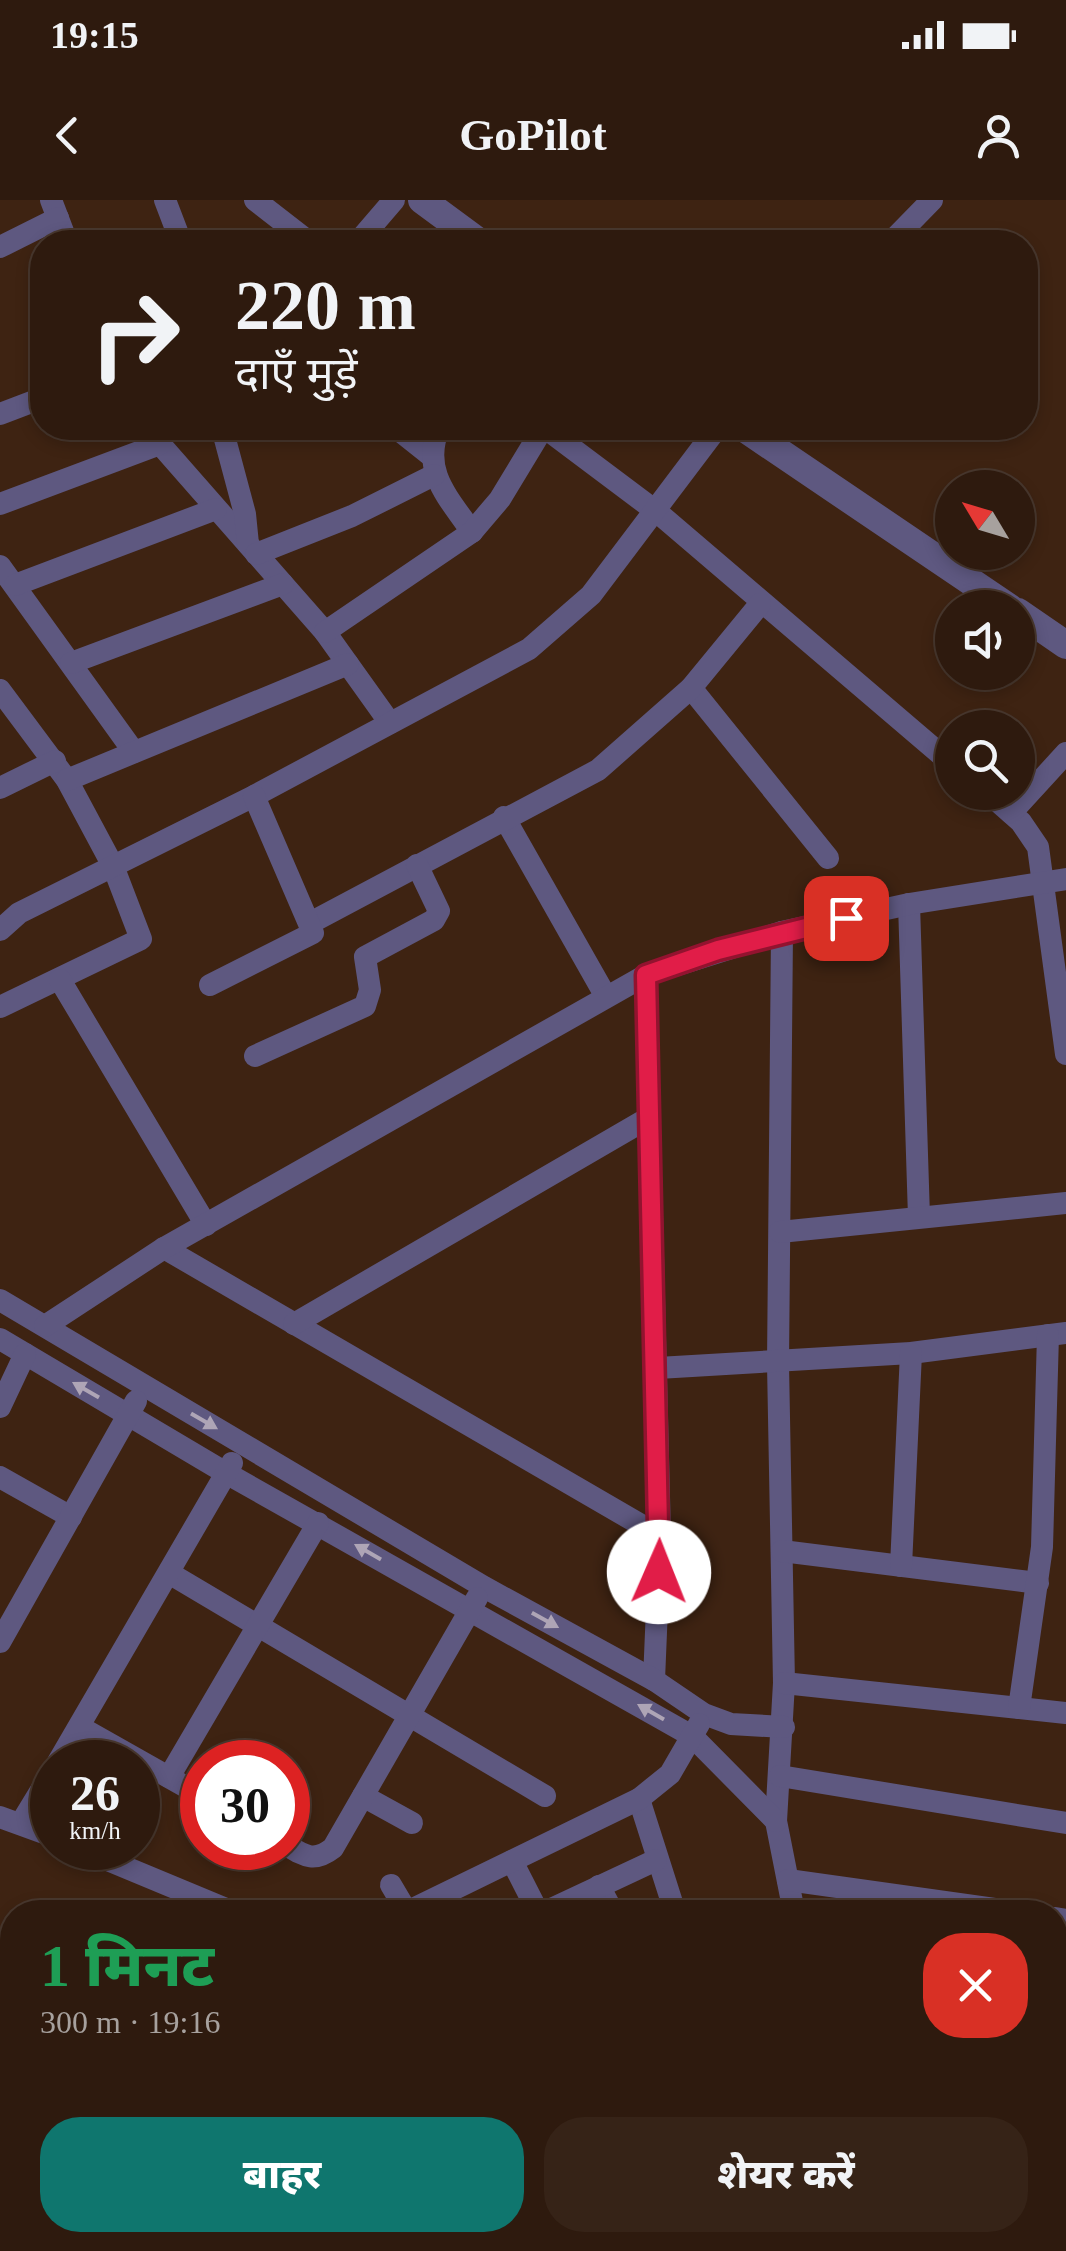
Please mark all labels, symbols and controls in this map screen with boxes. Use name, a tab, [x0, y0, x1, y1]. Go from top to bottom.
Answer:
text: 19:15	[50, 14, 139, 56]
icon: back	[40, 108, 95, 163]
icon: person	[971, 108, 1026, 163]
text: GoPilot	[459, 110, 607, 160]
text: 220 m	[235, 267, 416, 344]
icon: right	[70, 270, 200, 400]
text: दाएँ मुड़ें	[235, 349, 358, 399]
north arrow	[935, 470, 1035, 570]
map controls	[935, 470, 1035, 810]
button: sound	[935, 590, 1035, 690]
button: search	[935, 710, 1035, 810]
pin	[804, 876, 889, 961]
icon: arrive	[819, 891, 874, 946]
one-way arrow	[72, 1382, 101, 1399]
one-way arrow	[190, 1412, 219, 1429]
position arrow	[607, 1520, 711, 1624]
one-way arrow	[354, 1544, 382, 1561]
one-way arrow	[531, 1612, 560, 1629]
one-way arrow	[637, 1704, 665, 1721]
speed limit sign: 30	[180, 1740, 310, 1870]
text: 26	[70, 1765, 120, 1821]
text: km/h	[69, 1817, 121, 1844]
text: 1 मिनट	[40, 1933, 214, 1999]
button: close	[923, 1933, 1028, 2038]
text: 300 m · 19:16	[40, 2004, 220, 2040]
button: बाहर	[40, 2117, 524, 2232]
button: शेयर करें	[544, 2117, 1028, 2232]

